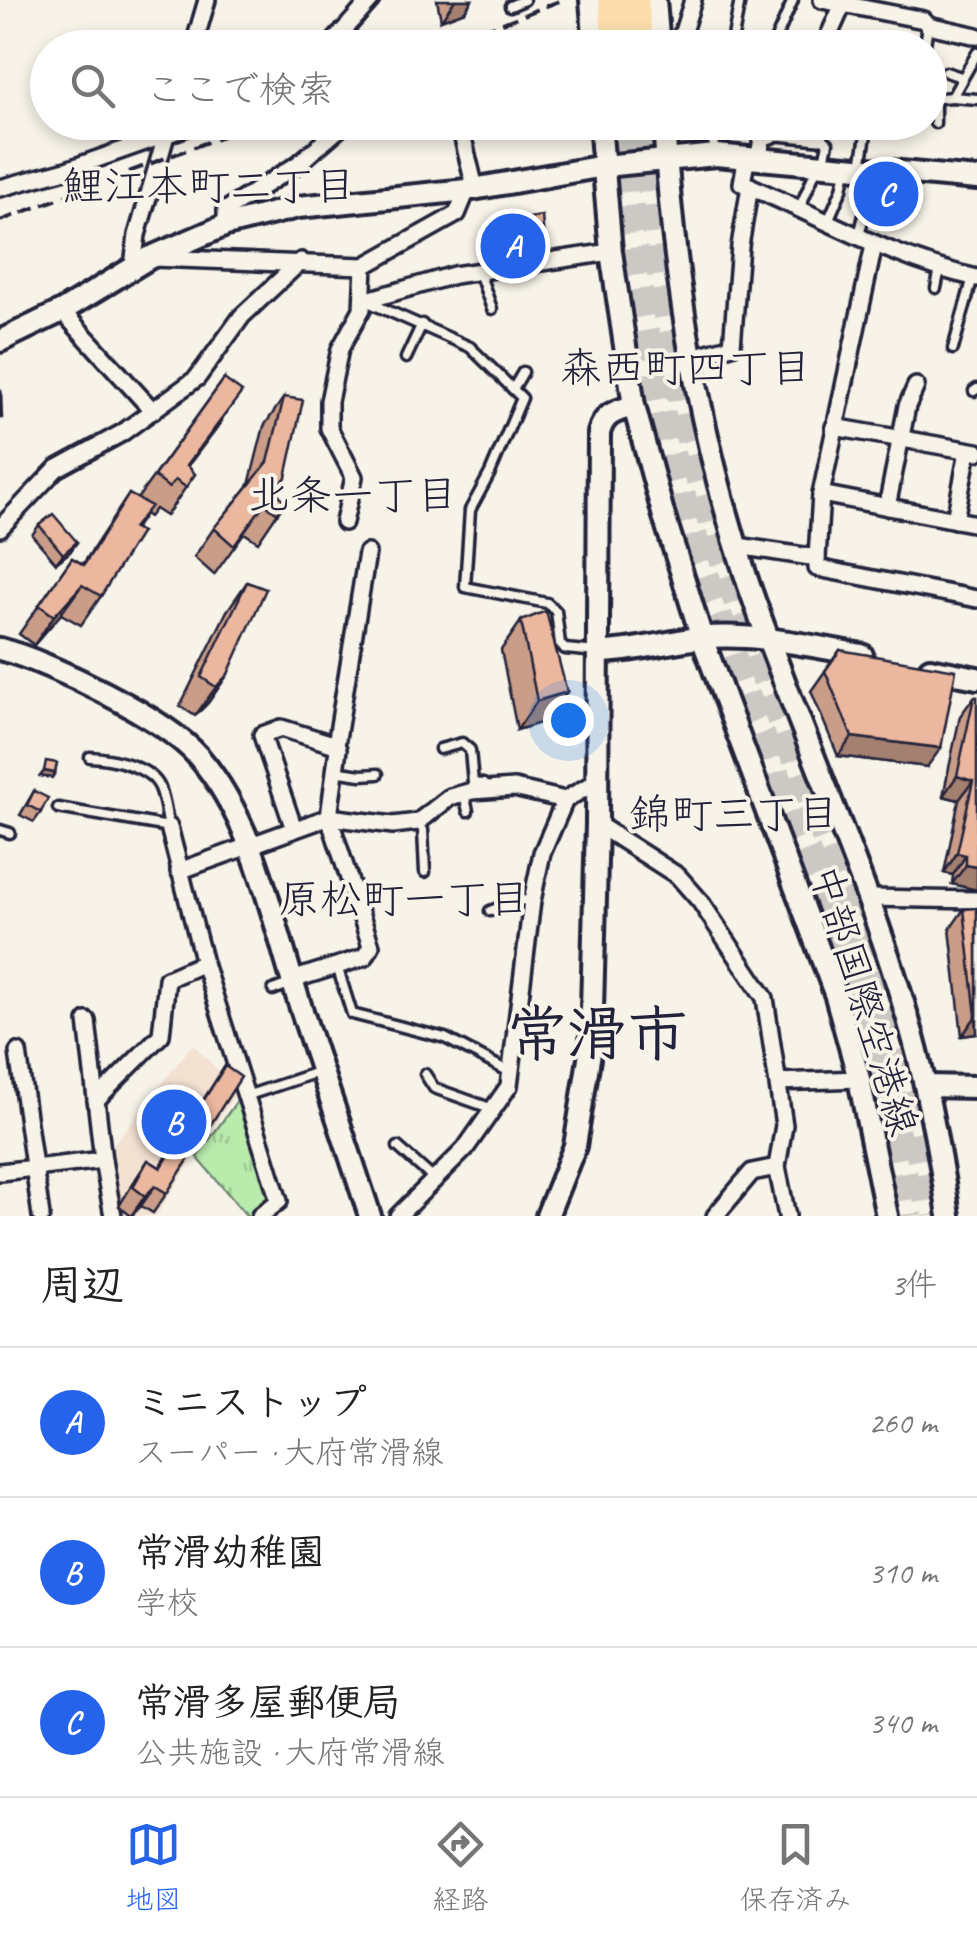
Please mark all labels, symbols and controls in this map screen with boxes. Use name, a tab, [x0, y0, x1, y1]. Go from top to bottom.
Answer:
search box	[30, 30, 947, 140]
icon: search	[65, 58, 120, 113]
text: ここで検索	[145, 66, 335, 113]
pin: C	[854, 156, 918, 232]
district label: 鯉江本町二丁目	[62, 160, 356, 213]
pin: A	[480, 208, 546, 284]
district label: 森西町四丁目	[560, 342, 812, 395]
district label: 北条一丁目	[248, 469, 458, 522]
your location	[543, 695, 594, 746]
district label: 錦町三丁目	[629, 788, 839, 841]
street label: 中部国際空港線	[799, 859, 929, 1141]
district label: 原松町一丁目	[278, 873, 530, 926]
district label: 常滑市	[507, 996, 687, 1072]
pin: B	[142, 1084, 206, 1160]
text: 周辺	[40, 1259, 124, 1312]
text: 3件	[891, 1264, 937, 1305]
text: ミニストップ	[135, 1379, 367, 1426]
text: A	[64, 1402, 81, 1443]
text: 260 m	[868, 1402, 937, 1443]
text: スーパー · 大府常滑線	[135, 1432, 443, 1473]
text: 常滑幼稚園	[135, 1529, 325, 1576]
text: B	[64, 1552, 81, 1593]
text: 310 m	[868, 1552, 937, 1593]
text: 学校	[135, 1582, 199, 1623]
text: 常滑多屋郵便局	[135, 1679, 401, 1726]
text: C	[65, 1702, 80, 1743]
text: 340 m	[868, 1702, 937, 1743]
text: 公共施設 · 大府常滑線	[135, 1732, 444, 1773]
tab: 地図	[125, 1817, 182, 1917]
tab: 経路	[432, 1817, 489, 1917]
tab: 保存済み	[739, 1817, 852, 1917]

